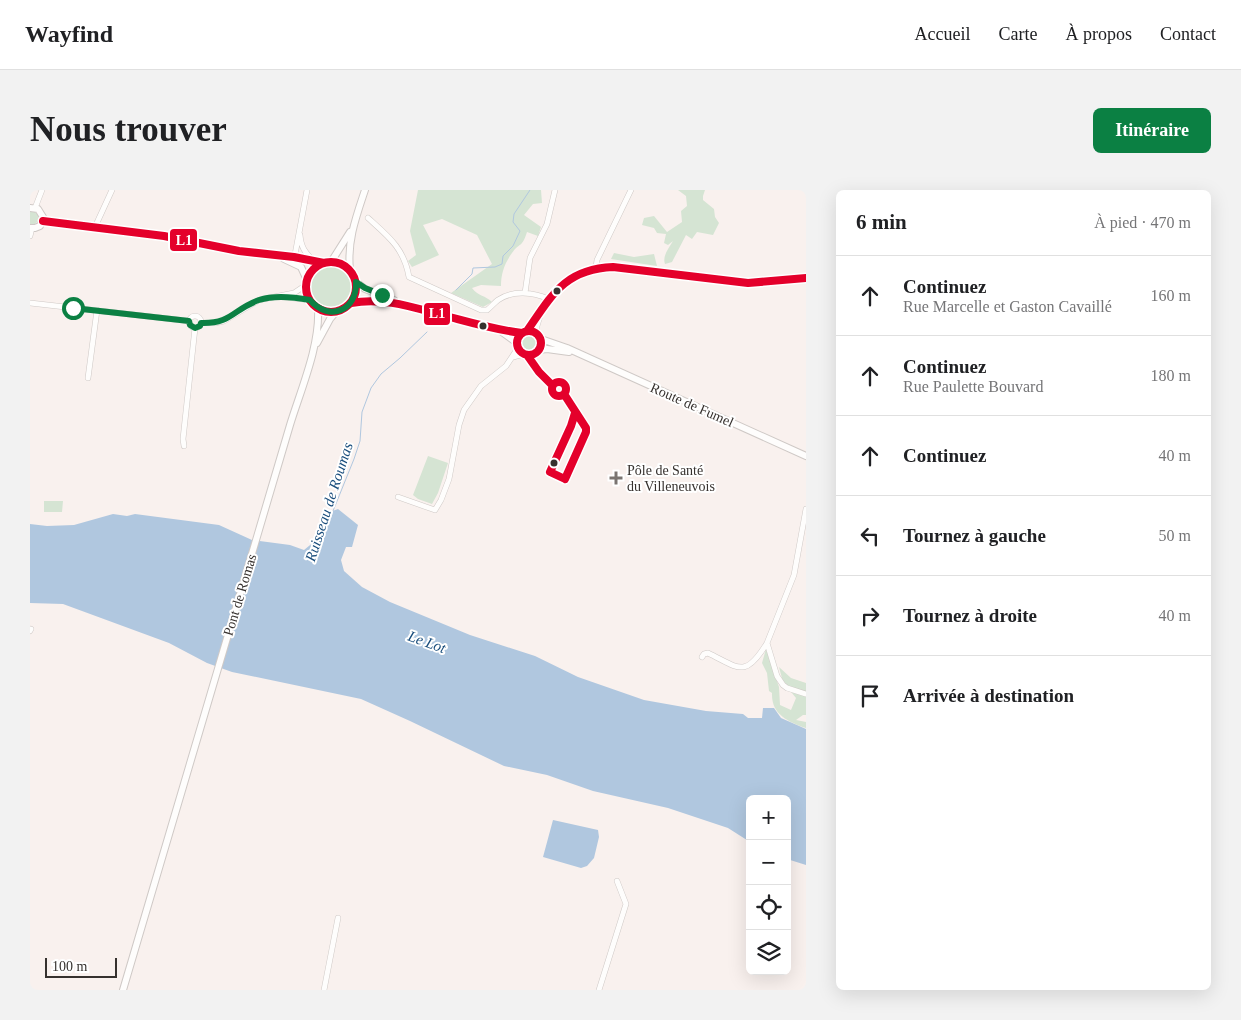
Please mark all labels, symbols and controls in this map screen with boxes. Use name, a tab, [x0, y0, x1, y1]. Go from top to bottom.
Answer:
text: Wayfind	[25, 21, 113, 47]
text: Accueil	[915, 24, 971, 44]
text: Carte	[999, 24, 1038, 44]
text: À propos	[1066, 24, 1132, 44]
text: Contact	[1160, 24, 1216, 44]
button: Itinéraire	[1093, 108, 1211, 153]
text: Nous trouver	[30, 110, 227, 149]
text: 6 min	[856, 210, 907, 234]
text: À pied · 470 m	[1094, 214, 1191, 231]
line badge: L1	[169, 228, 198, 252]
text: L1	[176, 233, 192, 248]
text: Continuez	[903, 276, 986, 297]
icon: ahead	[856, 282, 884, 310]
route end	[371, 284, 394, 307]
unlabelled marker	[552, 286, 562, 296]
text: 160 m	[1151, 287, 1191, 304]
route start	[62, 297, 85, 320]
text: Rue Marcelle et Gaston Cavaillé	[903, 298, 1112, 315]
line badge: L1	[423, 302, 451, 326]
text: L1	[429, 306, 445, 321]
unlabelled marker	[478, 321, 488, 331]
text: Continuez	[903, 356, 986, 377]
icon: ahead	[856, 362, 884, 390]
text: 180 m	[1151, 367, 1191, 384]
text: Rue Paulette Bouvard	[903, 378, 1043, 395]
street label: Route de Fumel	[648, 380, 736, 430]
water label: Ruisseau de Roumas	[302, 440, 356, 564]
icon: ahead	[856, 442, 884, 470]
text: Continuez	[903, 445, 986, 466]
text: 40 m	[1159, 447, 1191, 464]
unlabelled marker	[549, 458, 559, 468]
place label: Pôle de Santé du Villeneuvois	[627, 463, 715, 494]
marker: Pôle de Santé du Villeneuvois	[609, 471, 623, 485]
icon: left	[856, 522, 884, 550]
text: Tournez à gauche	[903, 525, 1046, 546]
text: 50 m	[1159, 527, 1191, 544]
street label: Pont de Romas	[220, 552, 260, 638]
icon: right	[856, 602, 884, 630]
text: Tournez à droite	[903, 605, 1037, 626]
text: 40 m	[1159, 607, 1191, 624]
water label: Le Lot	[405, 628, 449, 656]
icon: arrive	[856, 682, 884, 710]
text: Arrivée à destination	[903, 685, 1074, 706]
map controls	[746, 795, 791, 975]
button: +	[746, 795, 791, 840]
button: −	[746, 840, 791, 885]
button: locate	[746, 885, 791, 930]
button: layers	[746, 930, 791, 975]
scale bar	[45, 955, 118, 978]
text: 100 m	[52, 959, 87, 974]

